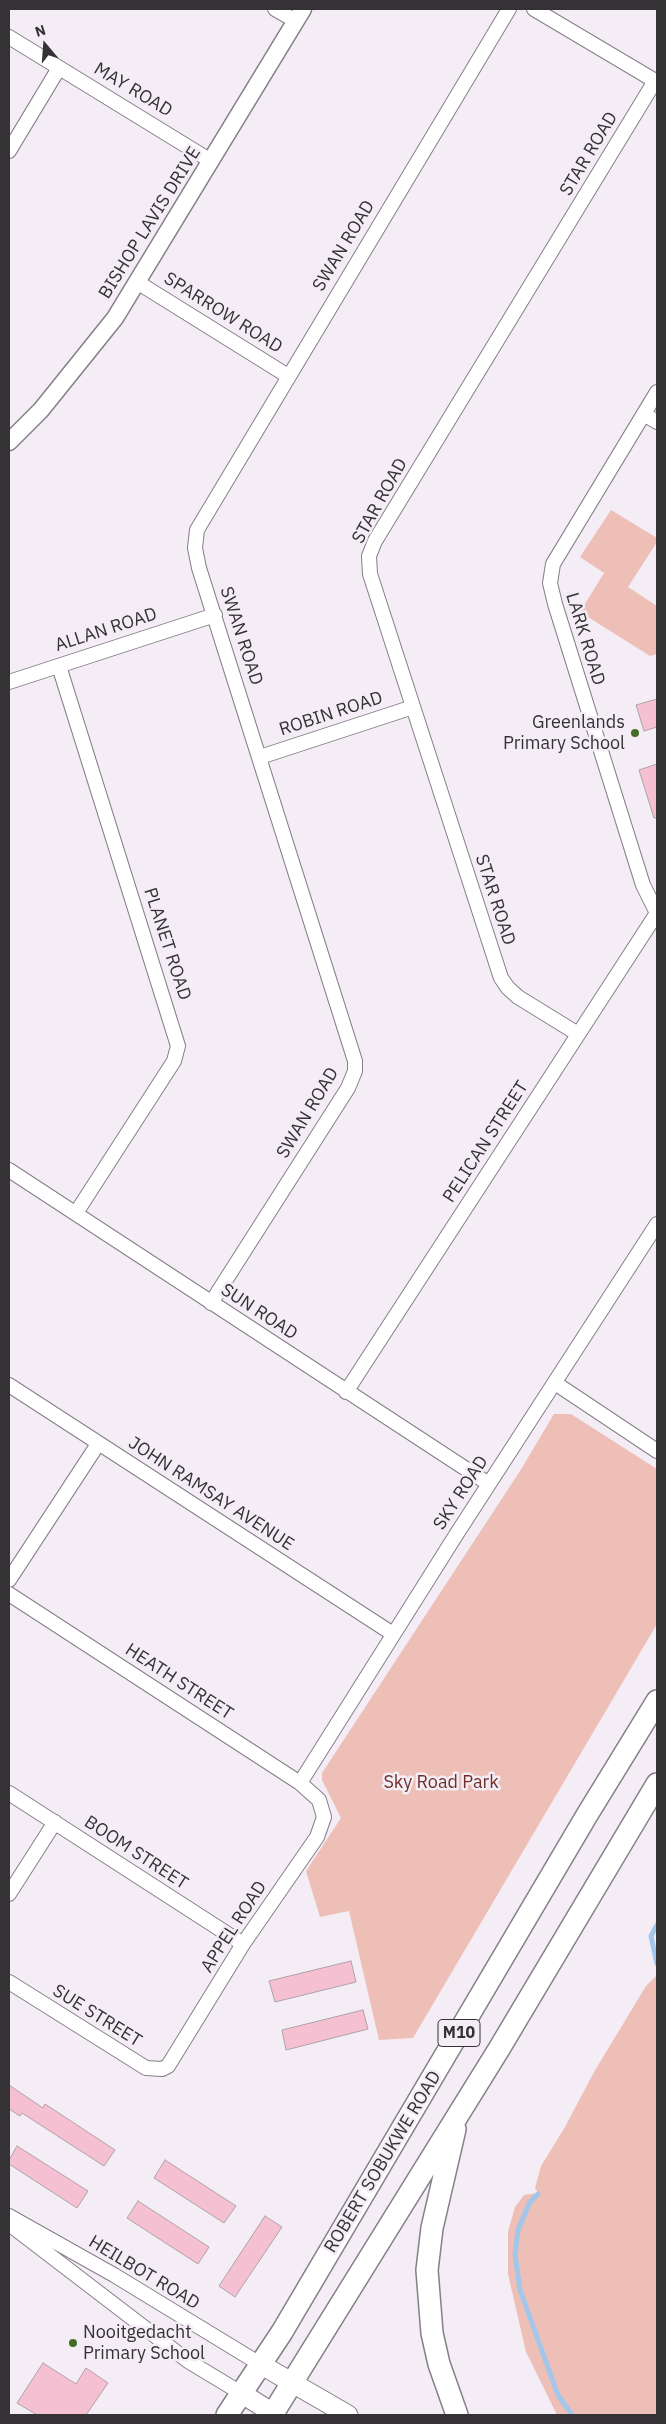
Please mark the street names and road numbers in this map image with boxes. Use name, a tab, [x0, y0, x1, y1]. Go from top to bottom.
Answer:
street label: MAY ROAD	[90, 58, 176, 122]
street label: STAR ROAD	[556, 108, 622, 200]
street label: BISHOP LAVIS DRIVE	[94, 143, 206, 303]
street label: SWAN ROAD	[308, 197, 380, 295]
street label: SPARROW ROAD	[160, 268, 286, 358]
street label: STAR ROAD	[348, 455, 412, 547]
street label: SWAN ROAD	[215, 584, 267, 688]
street label: LARK ROAD	[561, 590, 609, 688]
street label: ALLAN ROAD	[52, 603, 160, 657]
street label: ROBIN ROAD	[277, 687, 385, 741]
street label: STAR ROAD	[470, 852, 520, 948]
street label: PLANET ROAD	[139, 885, 195, 1003]
street label: SWAN ROAD	[272, 1064, 344, 1162]
street label: PELICAN STREET	[439, 1077, 533, 1207]
street label: SUN ROAD	[217, 1279, 301, 1345]
street label: JOHN RAMSAY AVENUE	[124, 1432, 298, 1556]
street label: SKY ROAD	[429, 1452, 493, 1534]
street label: HEATH STREET	[121, 1639, 237, 1725]
street label: BOOM STREET	[80, 1811, 192, 1895]
street label: APPEL ROAD	[196, 1877, 272, 1977]
street label: SUE STREET	[49, 1980, 145, 2052]
road number: M10	[438, 2020, 480, 2046]
street label: ROBERT SOBUKWE ROAD	[320, 2067, 446, 2257]
street label: HEILBOT ROAD	[85, 2231, 203, 2315]

